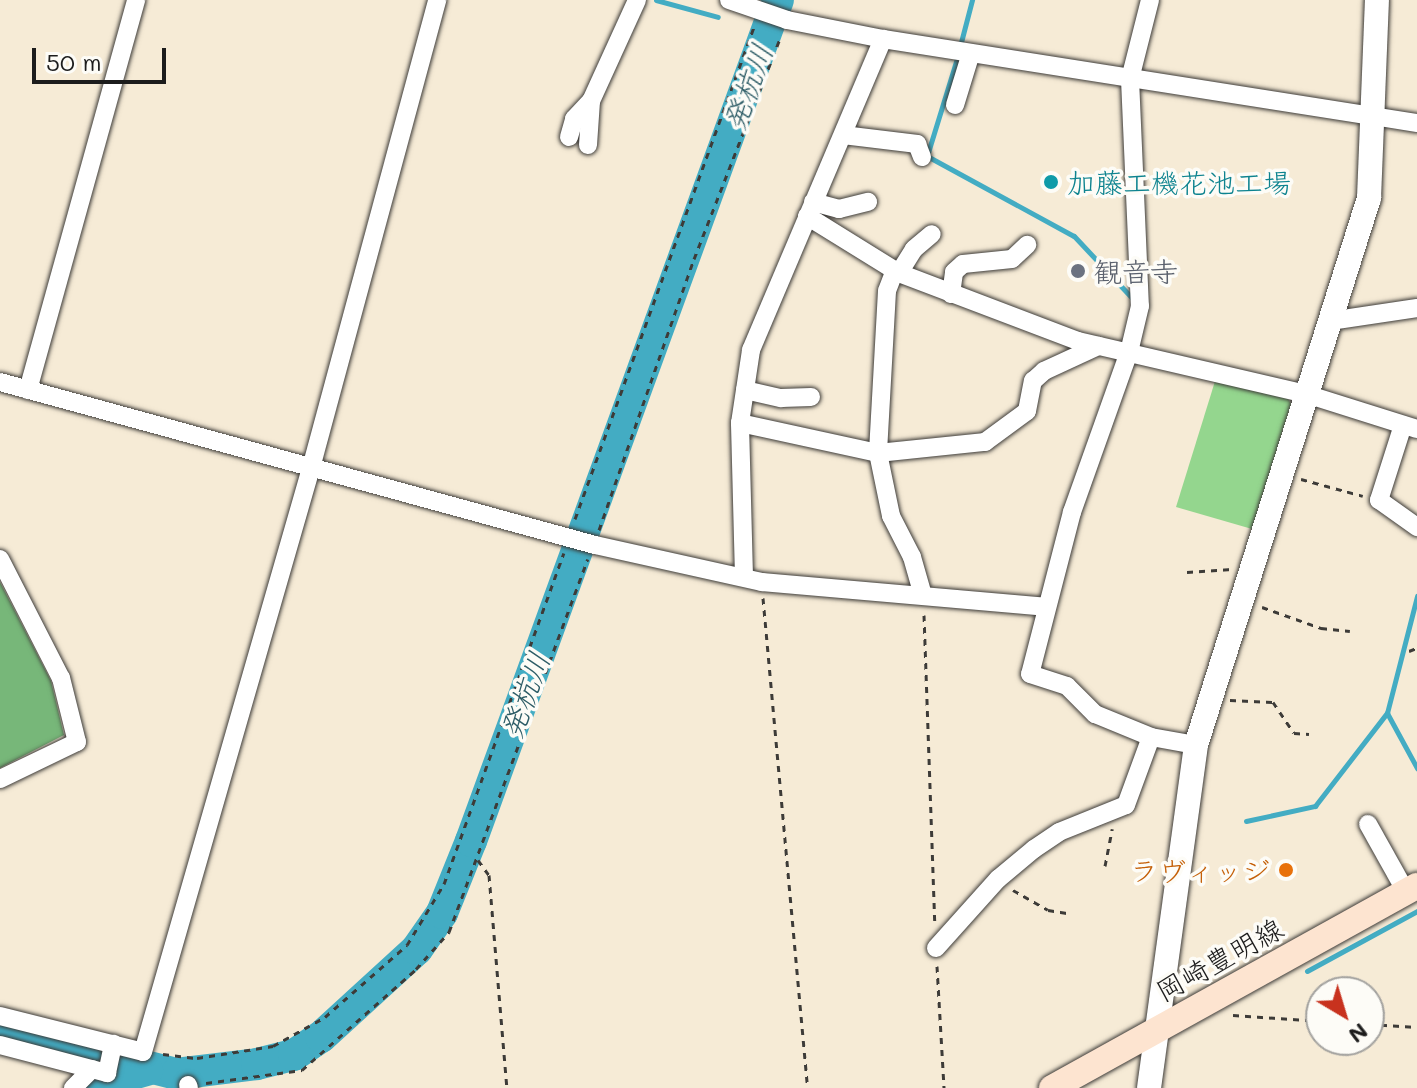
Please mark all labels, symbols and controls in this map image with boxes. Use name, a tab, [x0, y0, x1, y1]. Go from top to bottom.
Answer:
scale bar	[36, 32, 170, 82]
water label: 発杭川	[715, 39, 779, 135]
text: 50 m	[46, 46, 102, 77]
place label: 加藤工機花池工場	[1067, 165, 1291, 199]
marker: 加藤工機花池工場	[1042, 173, 1060, 191]
place label: 観音寺	[1094, 254, 1178, 288]
marker: 観音寺	[1069, 262, 1087, 280]
water label: 発杭川	[492, 647, 556, 743]
place label: ラヴィッジ	[1130, 853, 1270, 887]
marker: ラヴィッジ	[1277, 861, 1295, 879]
street label: 岡崎豊明線	[1150, 910, 1288, 1008]
north arrow	[1305, 976, 1385, 1056]
text: N	[1343, 1017, 1374, 1050]

